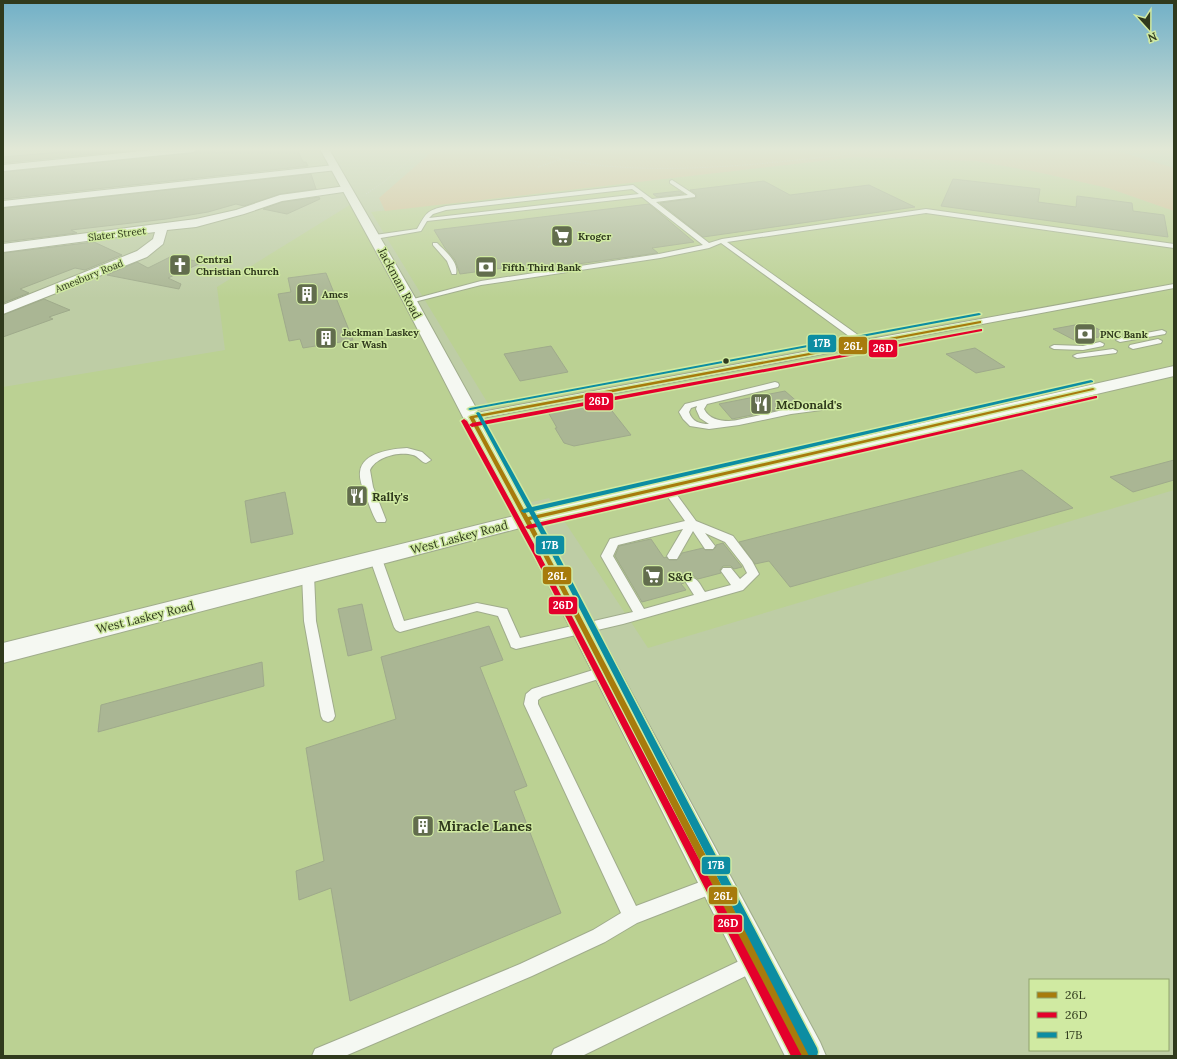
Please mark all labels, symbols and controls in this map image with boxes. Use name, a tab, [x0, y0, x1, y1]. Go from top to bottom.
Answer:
north arrow	[1129, 8, 1169, 48]
text: N	[1146, 29, 1159, 46]
supermarket icon: Kroger	[549, 223, 575, 249]
street label: Slater Street	[87, 224, 147, 244]
place label: Kroger	[578, 230, 611, 243]
street label: Jackman Road	[374, 244, 425, 321]
church icon: Central Christian Church	[167, 252, 193, 278]
place label: Central Christian Church	[196, 253, 280, 278]
bank icon: Fifth Third Bank	[473, 254, 499, 280]
street label: Amesbury Road	[52, 256, 125, 296]
place label: Fifth Third Bank	[502, 261, 581, 274]
building icon: Ames	[294, 281, 320, 307]
place label: Ames	[322, 288, 348, 301]
bank icon: PNC Bank	[1072, 321, 1098, 347]
building icon: Jackman Laskey Car Wash	[313, 325, 339, 351]
place label: Jackman Laskey Car Wash	[342, 326, 419, 351]
place label: PNC Bank	[1100, 328, 1148, 341]
line badge: 17B	[807, 334, 837, 353]
text: 17B	[814, 336, 830, 350]
line badge: 26L	[838, 336, 868, 355]
text: 26L	[844, 339, 863, 353]
line badge: 26D	[868, 339, 898, 358]
text: 26D	[873, 341, 893, 355]
unlabelled marker	[721, 356, 731, 366]
restaurant icon: McDonald's	[748, 391, 774, 417]
line badge: 26D	[584, 392, 614, 411]
text: 26D	[589, 394, 609, 408]
place label: McDonald's	[776, 397, 842, 412]
restaurant icon: Rally's	[344, 483, 370, 509]
place label: Rally's	[372, 489, 409, 504]
street label: West Laskey Road	[409, 517, 509, 557]
line badge: 17B	[535, 535, 565, 555]
text: 17B	[542, 538, 558, 552]
supermarket icon: S&G	[640, 563, 666, 589]
line badge: 26L	[542, 566, 572, 585]
text: 26L	[548, 569, 567, 583]
place label: S&G	[668, 569, 692, 584]
line badge: 26D	[548, 596, 578, 615]
street label: West Laskey Road	[94, 598, 196, 636]
text: 26D	[553, 598, 573, 612]
building icon: Miracle Lanes	[410, 813, 436, 839]
place label: Miracle Lanes	[438, 817, 532, 835]
line badge: 17B	[701, 856, 731, 875]
text: 17B	[708, 858, 724, 872]
line badge: 26L	[708, 886, 738, 905]
text: 26L	[714, 889, 733, 903]
line badge: 26D	[713, 914, 743, 933]
text: 26D	[718, 916, 738, 930]
legend	[1029, 979, 1169, 1051]
text: 26L	[1065, 987, 1085, 1002]
text: 26D	[1065, 1007, 1087, 1022]
text: 17B	[1065, 1027, 1082, 1042]

